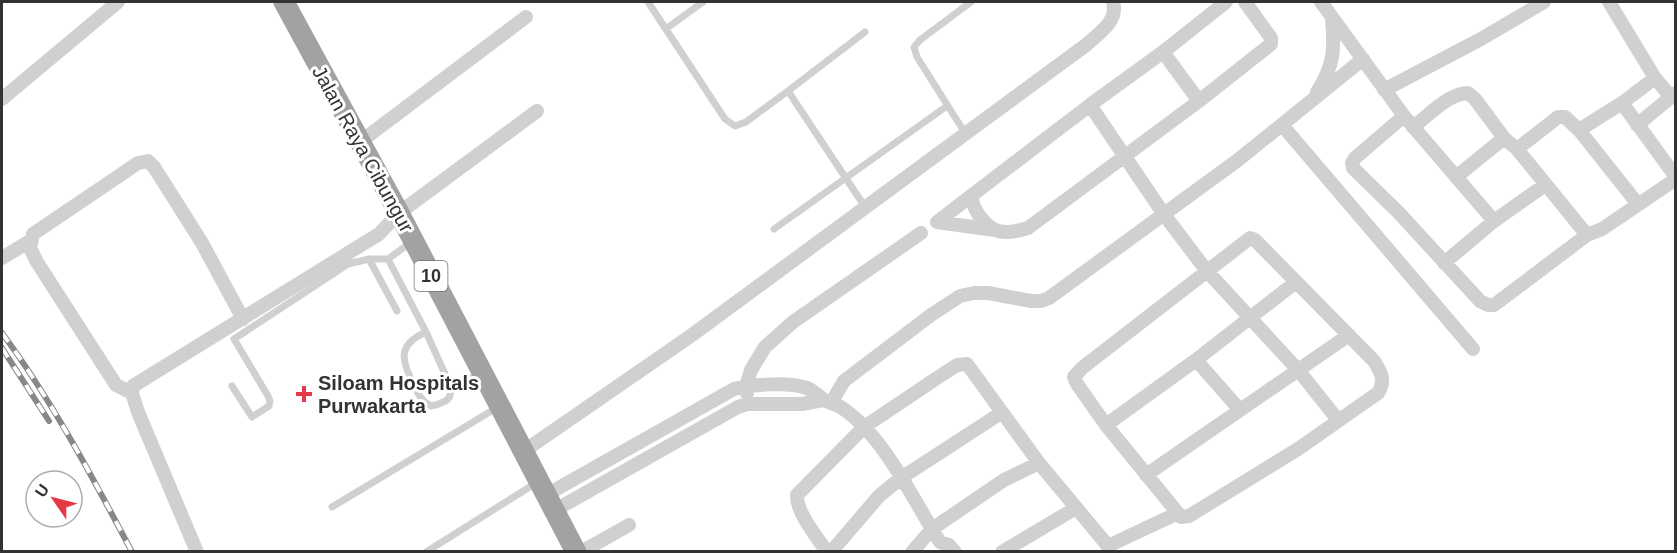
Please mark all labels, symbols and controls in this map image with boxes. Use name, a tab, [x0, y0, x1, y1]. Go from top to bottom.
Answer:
street label: Jalan Raya Cibungur	[308, 62, 418, 236]
road number: 10	[414, 261, 448, 291]
place label: Siloam Hospitals Purwakarta	[318, 372, 479, 417]
marker: Siloam Hospitals Purwakarta	[295, 385, 313, 403]
north arrow	[24, 469, 84, 529]
text: U	[32, 481, 52, 500]

